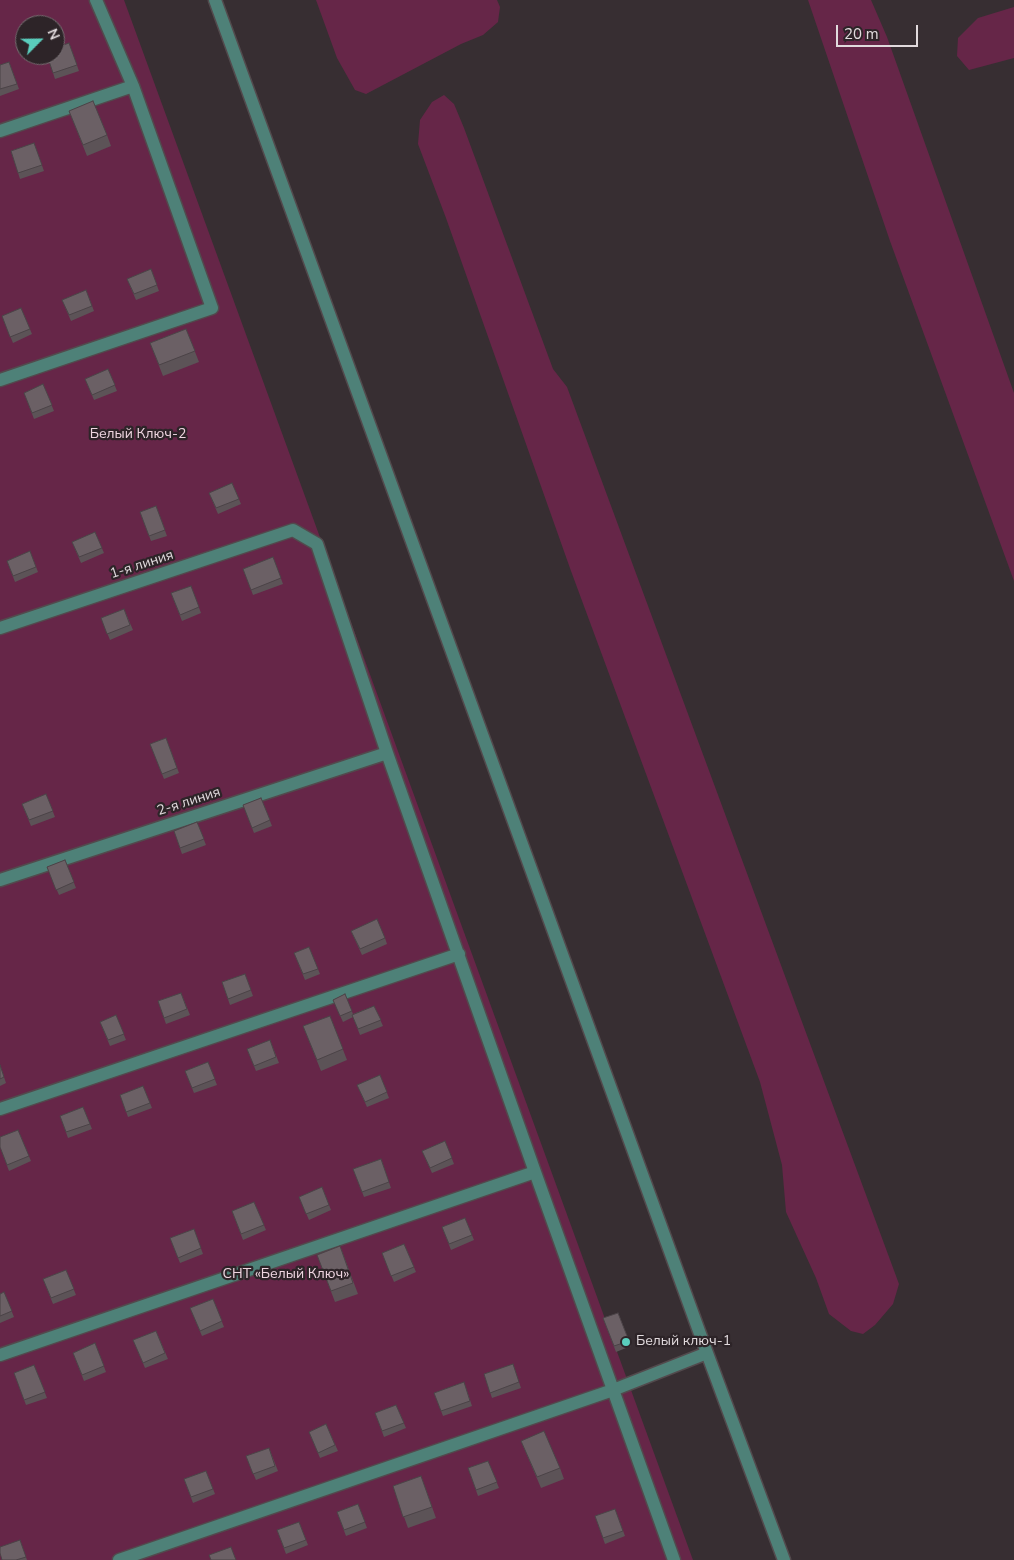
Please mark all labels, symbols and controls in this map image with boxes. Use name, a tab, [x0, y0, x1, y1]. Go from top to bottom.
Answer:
north arrow	[15, 15, 65, 65]
scale bar	[839, 15, 922, 47]
text: 20 m	[844, 24, 879, 44]
text: N	[43, 26, 64, 43]
park label: Белый Ключ-2	[90, 427, 186, 443]
street label: 1-я линия	[108, 547, 176, 583]
street label: 2-я линия	[155, 784, 223, 820]
park label: СНТ «Белый Ключ»	[223, 1267, 349, 1283]
place label: Белый ключ-1	[636, 1334, 731, 1350]
marker: Белый ключ-1	[620, 1336, 632, 1348]

